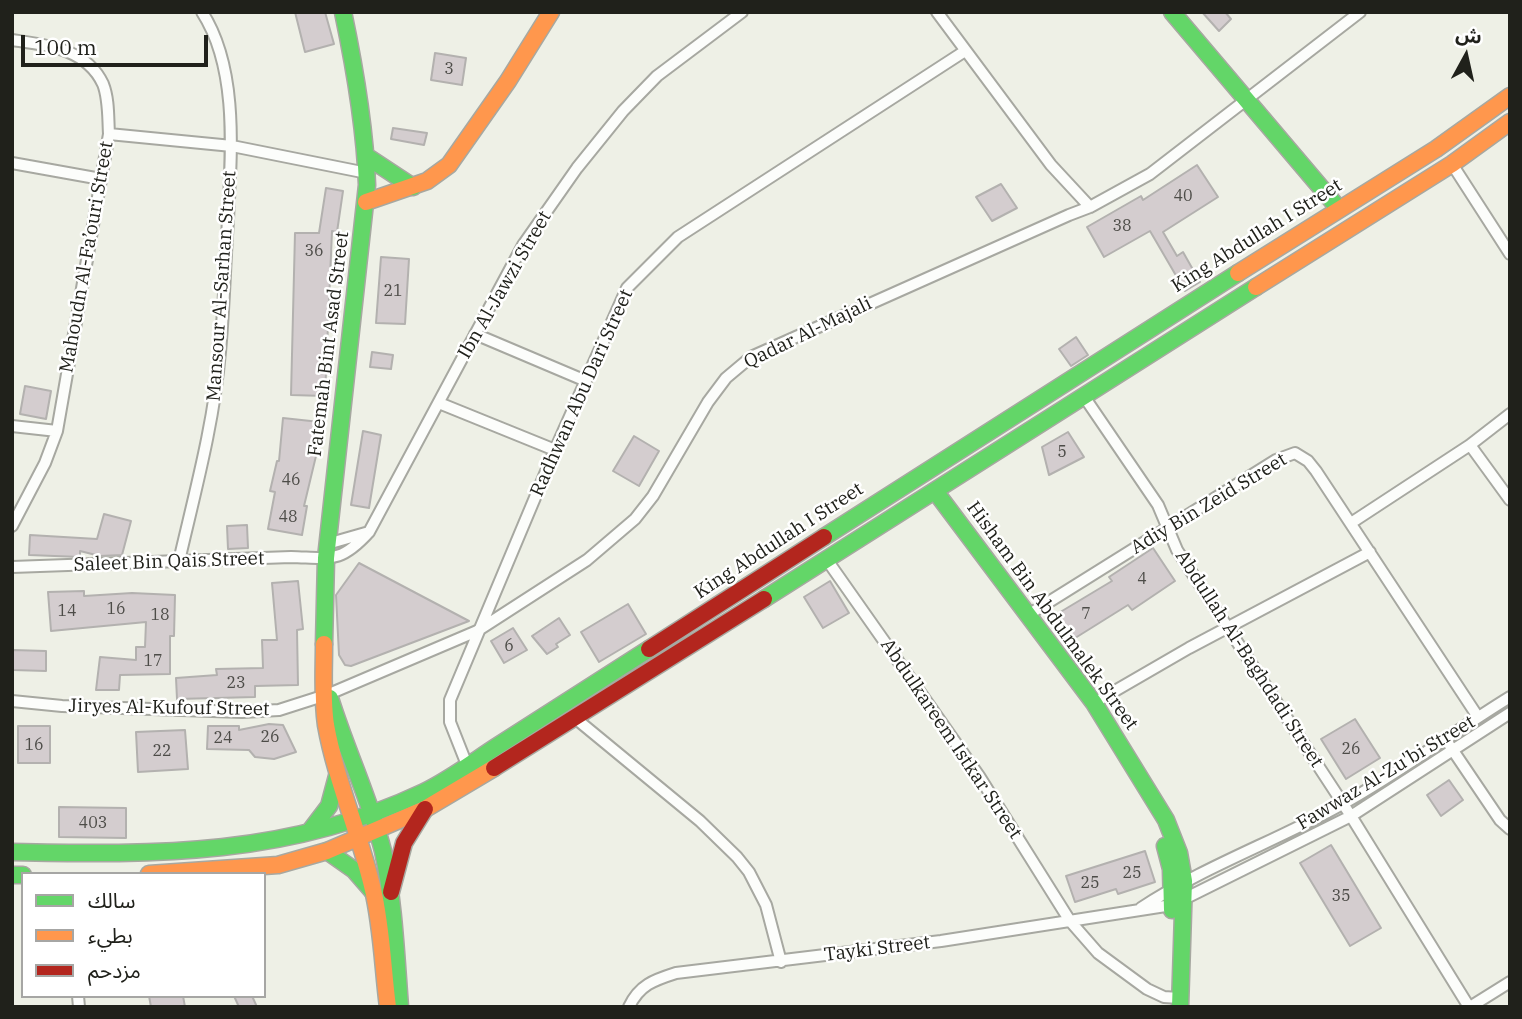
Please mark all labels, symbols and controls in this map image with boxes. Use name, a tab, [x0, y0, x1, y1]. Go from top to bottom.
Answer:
scale bar	[24, 21, 212, 65]
north arrow	[1431, 21, 1501, 91]
text: ش	[1454, 22, 1483, 49]
text: 100 m	[34, 33, 97, 61]
house number: 3	[444, 59, 454, 79]
street label: Mahoudn Al-Fa’ouri Street	[55, 140, 119, 374]
street label: Mansour Al-Sarhan Street	[203, 170, 241, 402]
street label: King Abdullah I Street	[1168, 174, 1346, 298]
house number: 40	[1173, 186, 1193, 206]
street label: Ibn Al-Jawzi Street	[453, 207, 557, 363]
house number: 38	[1112, 216, 1132, 236]
street label: Fatemah Bint Asad Street	[304, 230, 354, 458]
house number: 36	[304, 241, 324, 261]
house number: 21	[383, 281, 403, 301]
street label: Radhwan Abu Dari Street	[526, 286, 638, 500]
street label: Qadar Al-Majali	[740, 292, 876, 374]
house number: 5	[1057, 442, 1067, 462]
street label: Adiy Bin Zeid Street	[1127, 448, 1291, 560]
house number: 46	[281, 470, 301, 490]
street label: King Abdullah I Street	[690, 478, 868, 604]
street label: Hisham Bin Abdulmalek Street	[961, 497, 1143, 735]
house number: 48	[278, 507, 298, 527]
street label: Abdullah Al-Baghdadi Street	[1170, 546, 1328, 772]
street label: Saleet Bin Qais Street	[73, 547, 265, 577]
house number: 4	[1137, 569, 1147, 589]
house number: 16	[106, 599, 126, 619]
house number: 14	[57, 601, 77, 621]
house number: 7	[1081, 604, 1091, 624]
house number: 18	[150, 605, 170, 625]
street label: Abdulkareem Istkar Street	[875, 635, 1027, 843]
house number: 6	[504, 636, 514, 656]
house number: 17	[143, 651, 163, 671]
house number: 23	[226, 673, 246, 693]
street label: Jiryes Al-Kufouf Street	[68, 695, 270, 721]
street label: Fawwaz Al-Zu'bi Street	[1293, 711, 1479, 835]
house number: 26	[260, 727, 280, 747]
house number: 24	[213, 728, 233, 748]
house number: 16	[24, 735, 44, 755]
house number: 26	[1341, 739, 1361, 759]
house number: 22	[152, 741, 172, 761]
house number: 403	[79, 813, 107, 833]
house number: 25	[1122, 863, 1142, 883]
legend	[21, 872, 266, 998]
house number: 25	[1080, 873, 1100, 893]
text: سالك	[88, 886, 135, 914]
house number: 35	[1331, 886, 1351, 906]
text: بطيء	[88, 921, 133, 949]
street label: Tayki Street	[823, 931, 931, 967]
text: مزدحم	[88, 956, 141, 984]

